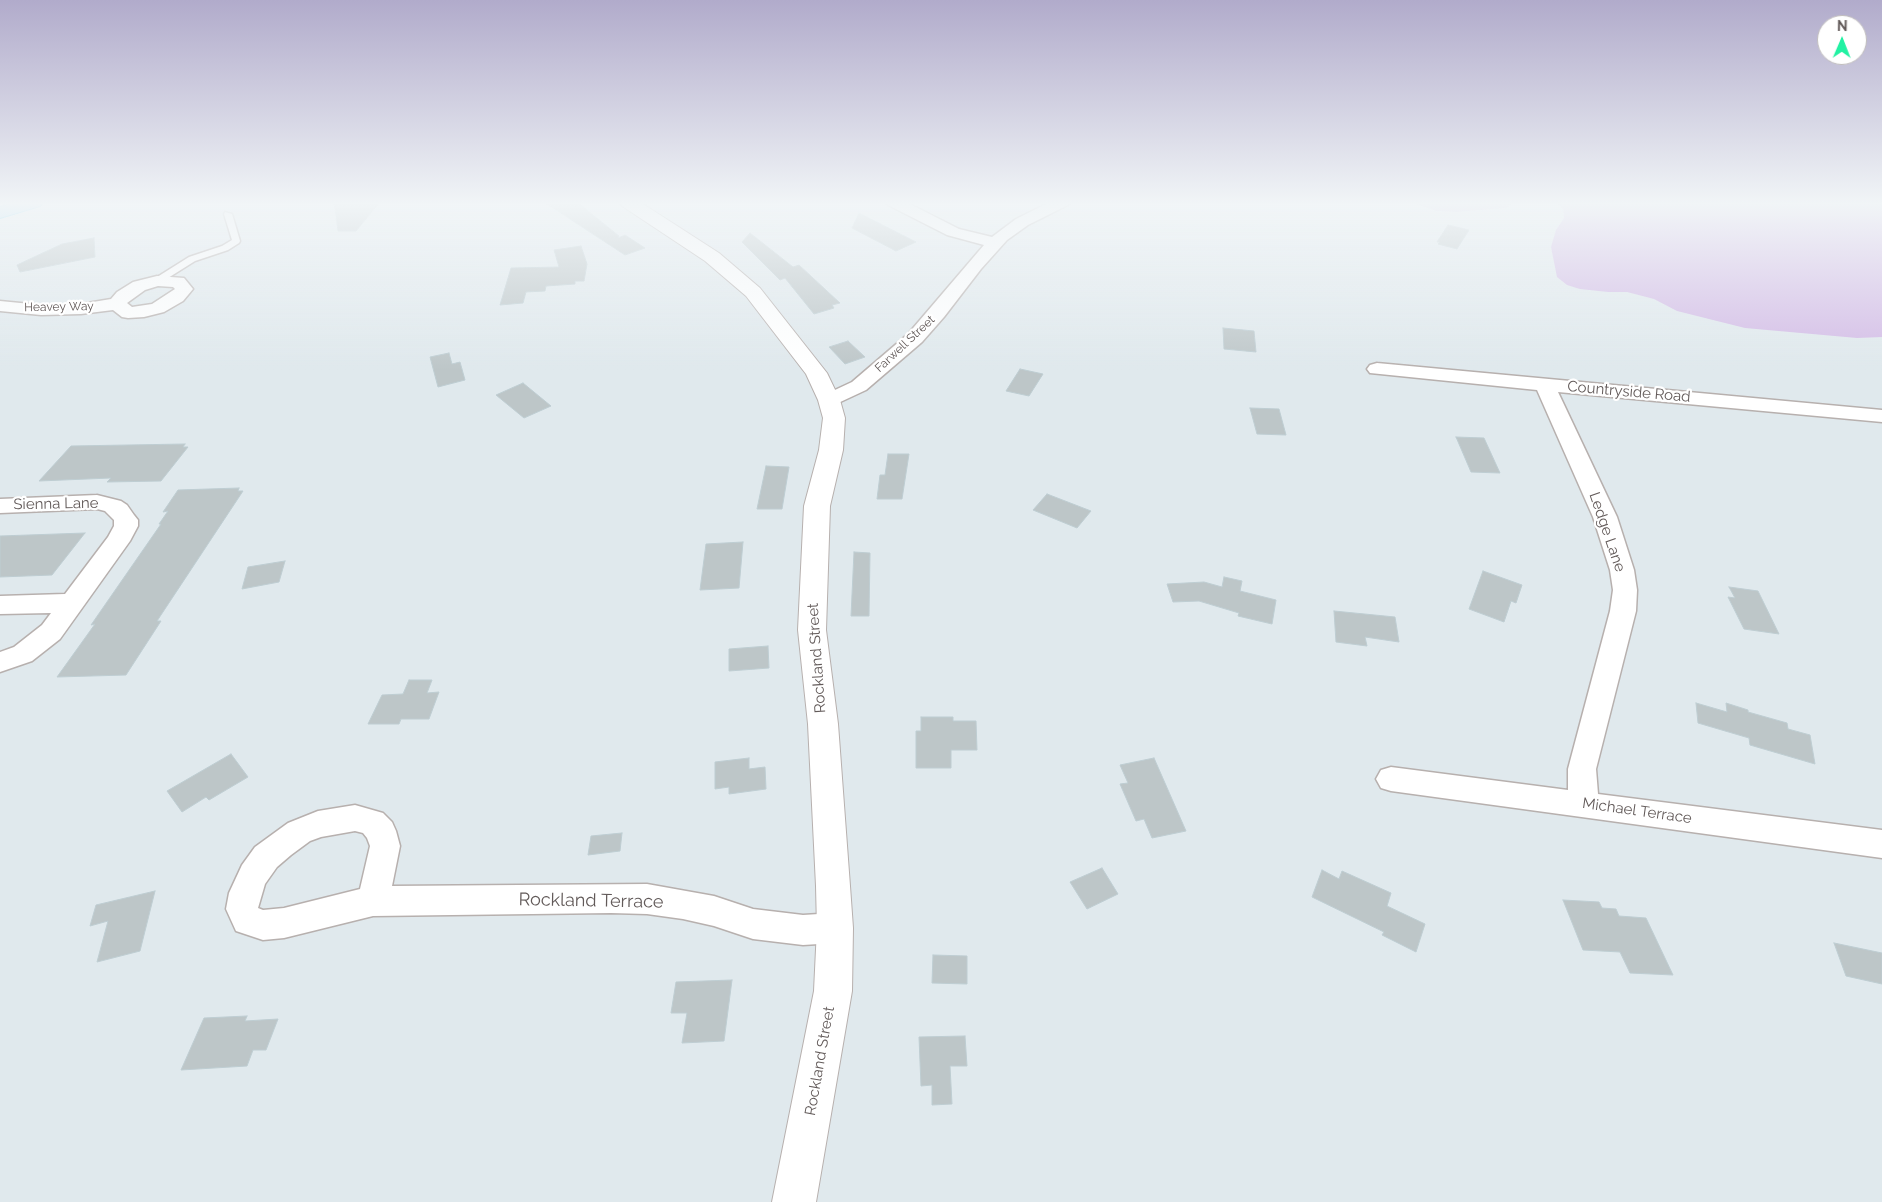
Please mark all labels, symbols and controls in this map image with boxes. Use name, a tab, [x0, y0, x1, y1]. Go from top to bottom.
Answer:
north arrow	[1817, 15, 1867, 65]
text: N	[1837, 18, 1848, 34]
street label: Heavey Way	[24, 299, 94, 315]
street label: Farwell Street	[872, 313, 938, 375]
street label: Countryside Road	[1567, 378, 1691, 406]
street label: Ledge Lane	[1585, 490, 1629, 574]
street label: Sienna Lane	[13, 494, 99, 514]
street label: Rockland Street	[804, 602, 830, 714]
street label: Michael Terrace	[1581, 794, 1693, 828]
street label: Rockland Terrace	[518, 889, 664, 913]
street label: Rockland Street	[802, 1005, 838, 1117]

